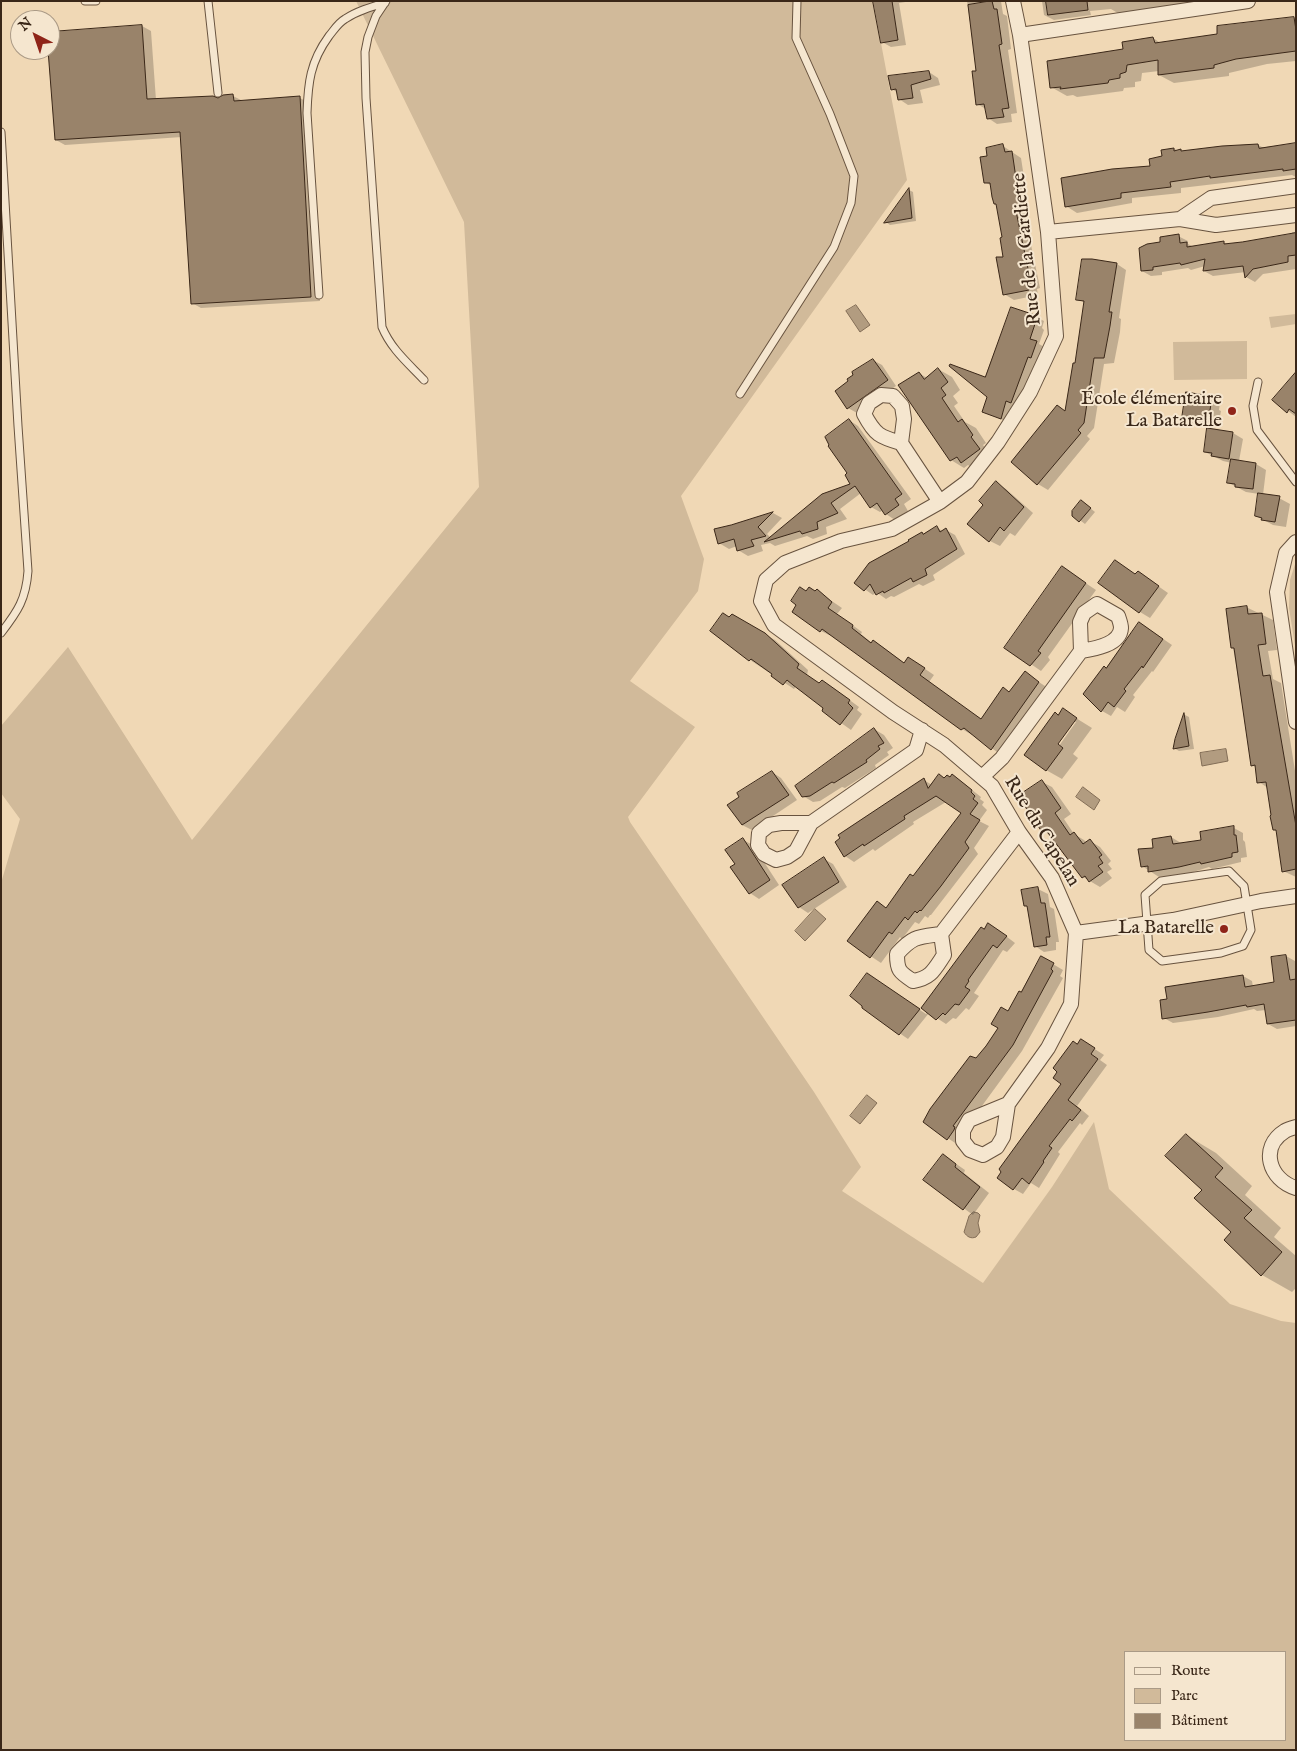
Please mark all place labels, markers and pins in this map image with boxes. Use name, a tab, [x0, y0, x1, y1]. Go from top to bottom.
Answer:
place label: École élémentaire La Batarelle	[1081, 389, 1222, 433]
marker: École élémentaire La Batarelle	[1226, 405, 1238, 417]
place label: La Batarelle	[1118, 918, 1214, 940]
marker: La Batarelle	[1218, 923, 1230, 935]

